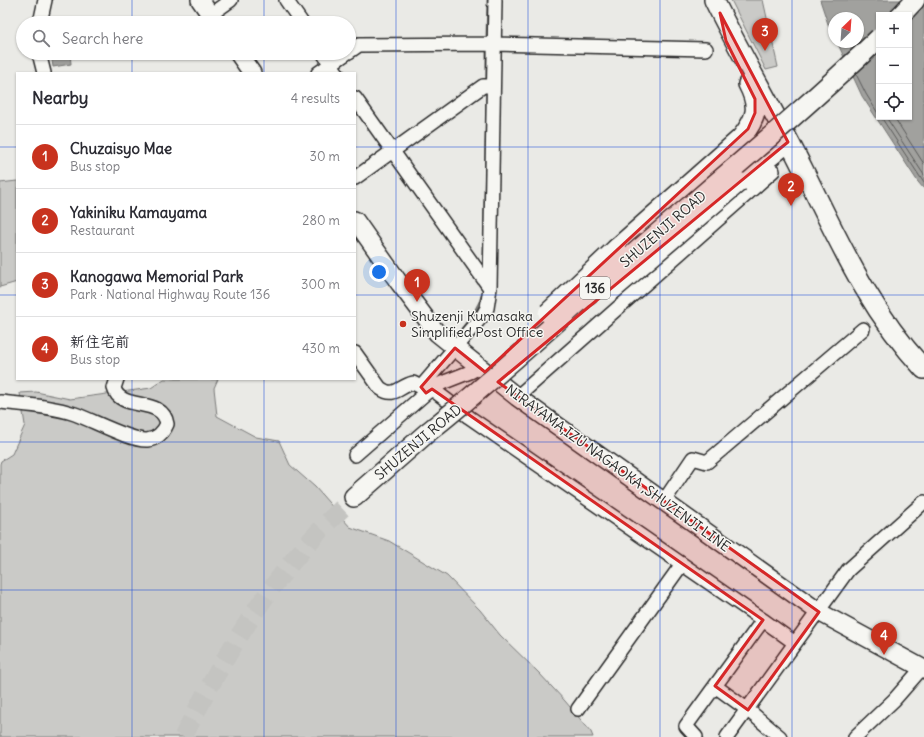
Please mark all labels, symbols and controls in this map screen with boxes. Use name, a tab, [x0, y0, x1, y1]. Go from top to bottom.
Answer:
north arrow	[828, 12, 864, 48]
map controls	[876, 12, 912, 120]
button: +	[876, 12, 912, 48]
search box	[16, 16, 356, 60]
pin: 3	[752, 18, 778, 51]
icon: search	[30, 27, 52, 49]
text: Search here	[62, 29, 143, 48]
button: −	[876, 48, 912, 84]
button: locate	[876, 84, 912, 120]
text: Nearby	[32, 87, 88, 109]
text: 4 results	[291, 90, 340, 107]
text: Chuzaisyo Mae	[70, 139, 172, 158]
text: 1	[42, 148, 48, 165]
text: 30 m	[310, 148, 340, 165]
text: Bus stop	[70, 158, 120, 175]
pin: 2	[778, 173, 804, 206]
street label: SHUZENJI ROAD	[616, 187, 710, 271]
text: Yakiniku Kamayama	[70, 203, 207, 222]
text: 2	[41, 212, 49, 229]
text: 280 m	[302, 212, 340, 229]
text: Restaurant	[70, 222, 135, 239]
your location	[369, 262, 389, 282]
text: Kanogawa Memorial Park	[70, 267, 243, 286]
pin: 1	[404, 269, 430, 302]
text: 3	[41, 276, 49, 293]
text: 300 m	[301, 276, 340, 293]
road number: 136	[580, 277, 610, 299]
text: Park · National Highway Route 136	[70, 286, 270, 303]
place label: Shuzenji Kumasaka Simplified Post Office	[411, 307, 543, 341]
marker: Shuzenji Kumasaka Simplified Post Office	[398, 319, 408, 329]
text: 新住宅前	[70, 332, 130, 351]
text: 4	[41, 340, 49, 357]
text: 430 m	[302, 340, 340, 357]
text: Bus stop	[70, 351, 120, 368]
street label: NIRAYAMA,IZU NAGAOKA ,SHUZENJI LINE	[502, 380, 734, 556]
street label: SHUZENJI ROAD	[371, 400, 465, 484]
pin: 4	[871, 622, 897, 655]

